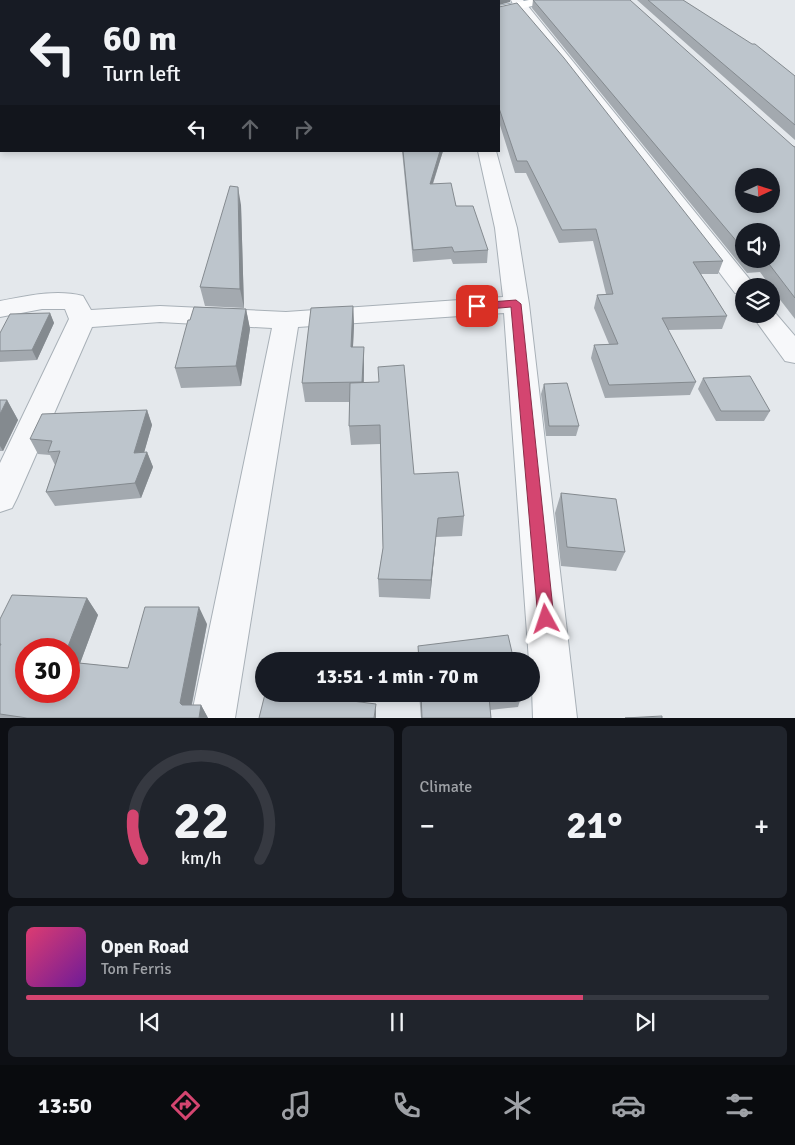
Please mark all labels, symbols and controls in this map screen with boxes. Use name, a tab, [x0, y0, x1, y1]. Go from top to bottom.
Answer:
text: 60 m	[103, 17, 177, 60]
icon: left	[20, 20, 85, 85]
text: Turn left	[103, 60, 181, 87]
icon: left	[183, 115, 211, 143]
icon: ahead	[236, 115, 264, 143]
icon: right	[289, 115, 317, 143]
north arrow	[735, 168, 780, 212]
map controls	[735, 168, 780, 323]
button: sound	[735, 223, 780, 268]
button: layers	[735, 278, 780, 323]
pin	[456, 285, 498, 327]
icon: arrive	[463, 292, 491, 320]
position arrow	[519, 592, 571, 644]
speed limit sign: 30	[15, 638, 80, 703]
text: 13:51 · 1 min · 70 m	[317, 665, 478, 689]
text: Climate	[420, 777, 472, 797]
text: 22	[173, 789, 229, 853]
text: 21°	[566, 802, 622, 849]
text: −	[420, 809, 435, 843]
text: +	[754, 809, 769, 843]
text: km/h	[181, 847, 221, 869]
text: Open Road	[101, 935, 189, 959]
text: Tom Ferris	[101, 959, 171, 979]
icon: previous	[136, 1008, 164, 1036]
icon: pause	[383, 1008, 411, 1036]
icon: next	[631, 1008, 659, 1036]
icon: directions	[168, 1088, 203, 1123]
icon: music	[279, 1088, 314, 1123]
icon: phone	[389, 1088, 424, 1123]
icon: climate	[500, 1088, 535, 1123]
icon: car	[611, 1088, 646, 1123]
icon: filters	[722, 1088, 757, 1123]
text: 13:50	[38, 1092, 92, 1119]

